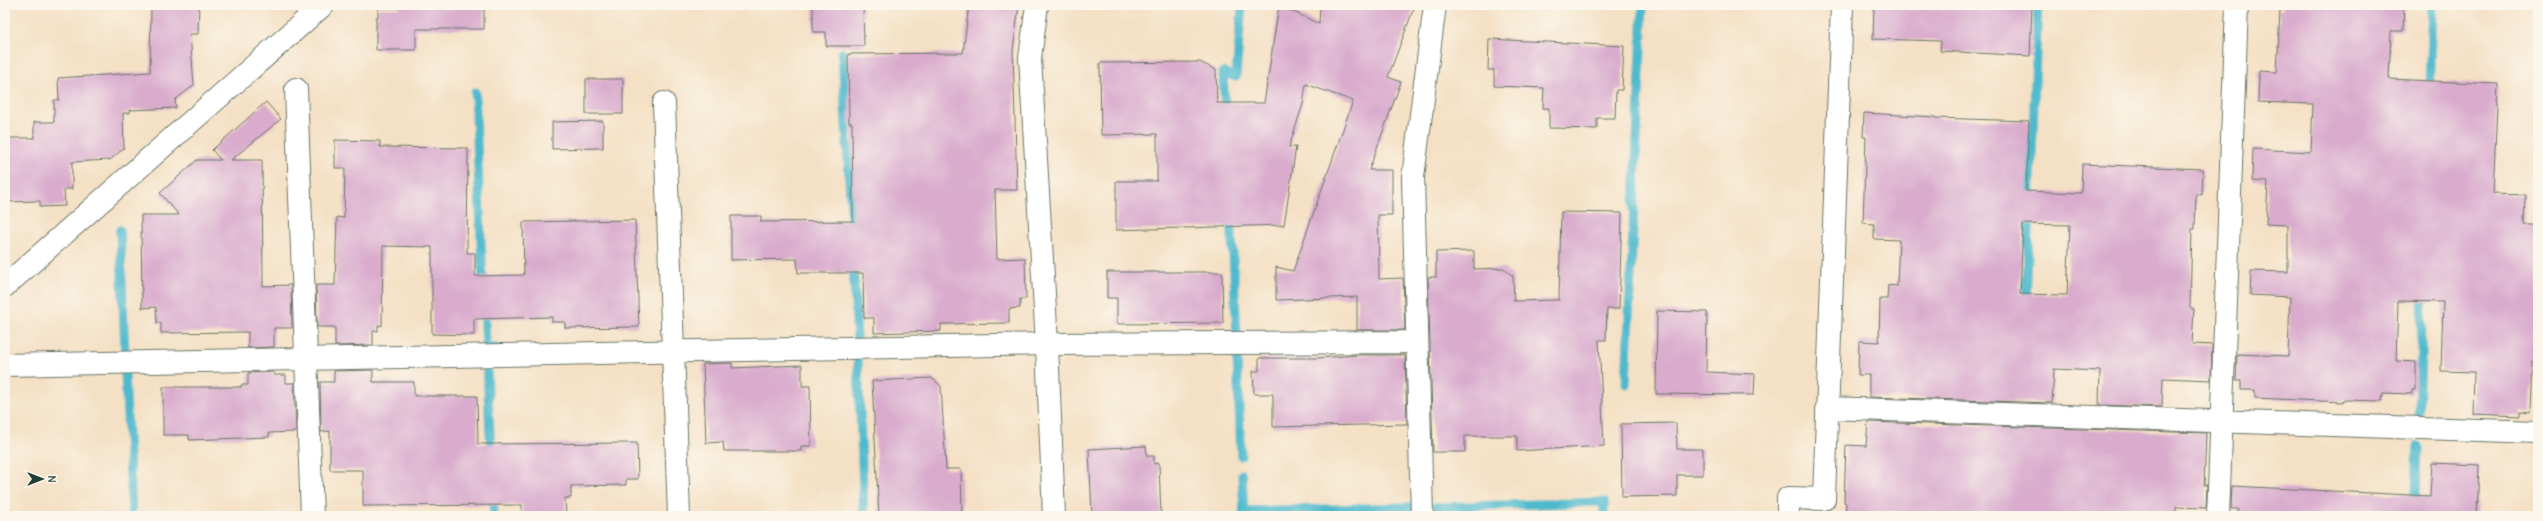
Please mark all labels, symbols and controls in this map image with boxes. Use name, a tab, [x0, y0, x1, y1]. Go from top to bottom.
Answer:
north arrow	[22, 459, 62, 499]
text: N	[45, 475, 58, 483]

